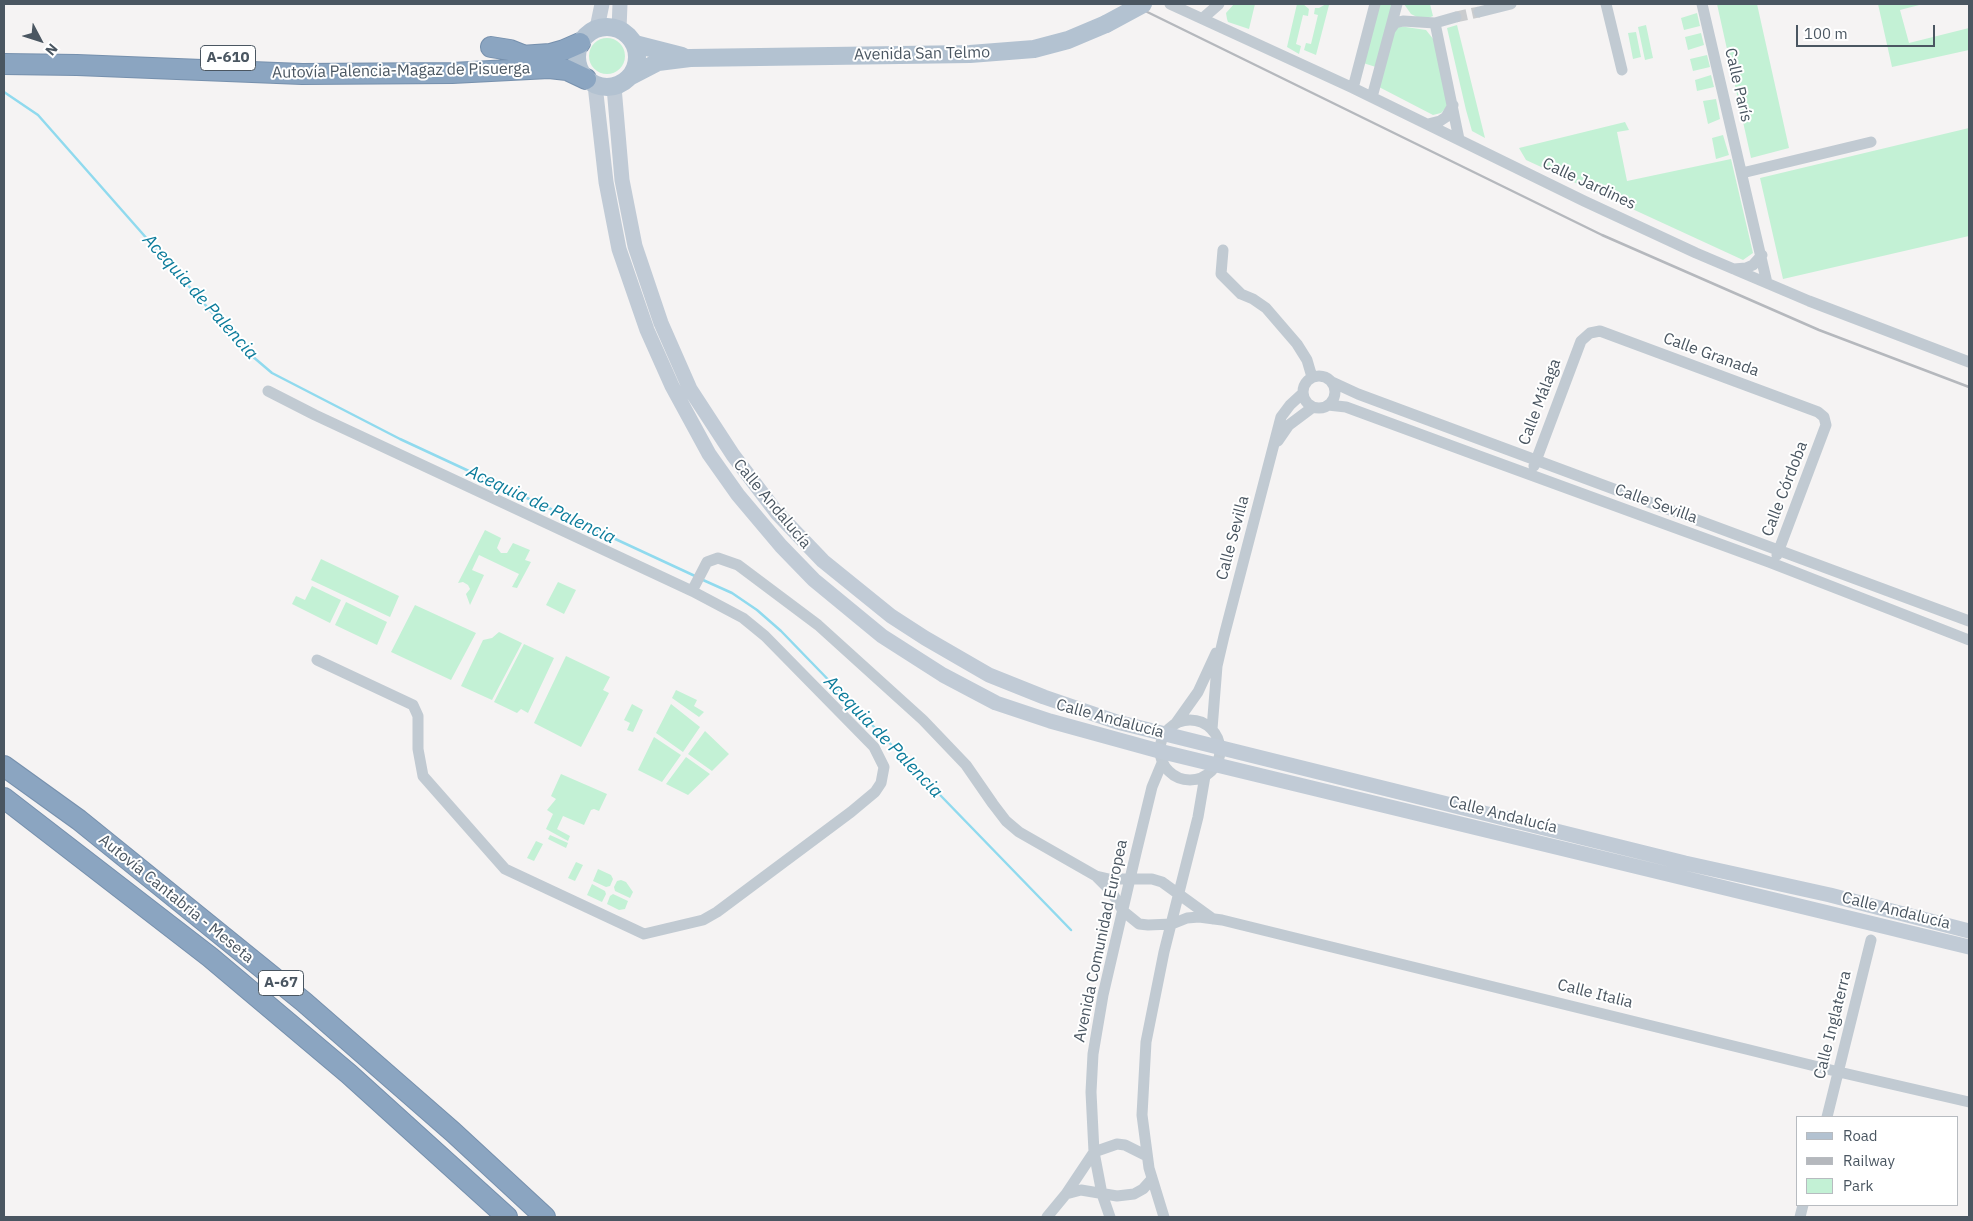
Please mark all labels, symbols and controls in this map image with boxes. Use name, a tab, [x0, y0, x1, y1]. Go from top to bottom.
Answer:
north arrow	[15, 15, 65, 65]
scale bar	[1798, 15, 1937, 47]
text: 100 m	[1804, 24, 1848, 43]
text: N	[41, 40, 62, 59]
street label: Avenida San Telmo	[854, 43, 990, 65]
road number: A-610	[200, 46, 256, 70]
street label: Calle París	[1720, 46, 1756, 124]
street label: Autovía Palencia-Magaz de Pisuerga	[272, 59, 530, 83]
street label: Calle Jardines	[1539, 154, 1639, 214]
water label: Acequia de Palencia	[138, 230, 262, 364]
street label: Calle Granada	[1660, 329, 1762, 381]
street label: Calle Málaga	[1515, 356, 1565, 448]
street label: Calle Córdoba	[1758, 439, 1812, 539]
street label: Calle Andalucía	[729, 455, 815, 553]
water label: Acequia de Palencia	[463, 461, 619, 549]
street label: Calle Sevilla	[1612, 480, 1700, 528]
street label: Calle Sevilla	[1213, 494, 1253, 582]
water label: Acequia de Palencia	[819, 671, 947, 803]
street label: Calle Andalucía	[1054, 695, 1166, 743]
street label: Calle Andalucía	[1447, 792, 1559, 838]
street label: Autovía Cantabria - Meseta	[95, 831, 257, 967]
street label: Avenida Comunidad Europea	[1070, 838, 1132, 1044]
street label: Calle Andalucía	[1840, 888, 1952, 934]
street label: Calle Inglaterra	[1810, 969, 1856, 1081]
road number: A-67	[258, 970, 304, 996]
street label: Calle Italia	[1555, 975, 1635, 1013]
legend	[1796, 1116, 1958, 1206]
text: Road	[1843, 1126, 1878, 1145]
text: Railway	[1843, 1151, 1895, 1170]
text: Park	[1843, 1176, 1873, 1195]

